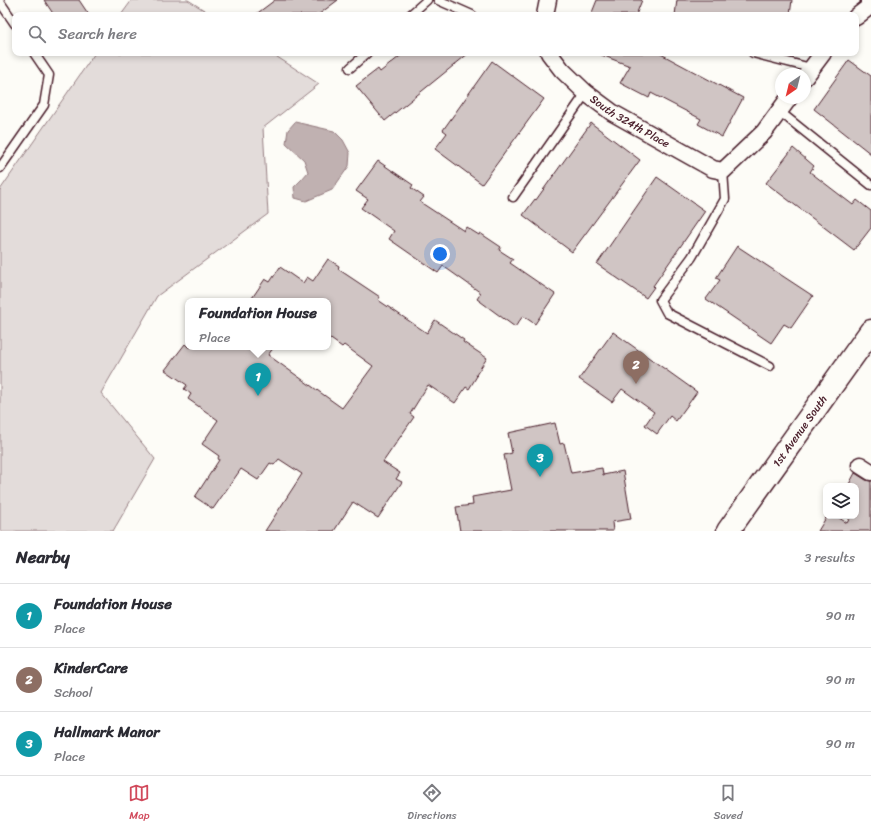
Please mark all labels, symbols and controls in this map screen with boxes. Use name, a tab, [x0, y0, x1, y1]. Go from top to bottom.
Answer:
search box	[12, 12, 859, 56]
text: Search here	[58, 21, 137, 47]
icon: search	[26, 23, 48, 45]
north arrow	[775, 68, 811, 104]
street label: South 324th Place	[586, 90, 674, 153]
your location	[430, 244, 450, 264]
popup	[185, 298, 331, 350]
text: Foundation House	[199, 300, 317, 326]
text: Place	[199, 326, 230, 349]
pin: 2	[623, 351, 649, 384]
pin: 1	[245, 363, 271, 396]
street label: 1st Avenue South	[767, 391, 832, 471]
pin: 3	[527, 444, 553, 477]
map controls	[823, 483, 859, 519]
button: layers	[823, 483, 859, 519]
text: Nearby	[16, 542, 70, 572]
text: 3 results	[804, 546, 855, 569]
text: Foundation House	[54, 591, 172, 617]
text: 1	[26, 604, 32, 627]
text: 90 m	[825, 604, 855, 627]
text: Place	[54, 617, 85, 640]
text: KinderCare	[54, 655, 128, 681]
text: 2	[25, 668, 33, 691]
text: 90 m	[825, 668, 855, 691]
text: School	[54, 681, 92, 704]
text: Hallmark Manor	[54, 719, 159, 745]
text: 3	[25, 732, 33, 755]
text: 90 m	[825, 732, 855, 755]
text: Place	[54, 745, 85, 768]
tab: Map	[128, 782, 150, 825]
tab: Directions	[407, 782, 457, 825]
tab: Saved	[714, 782, 743, 825]

